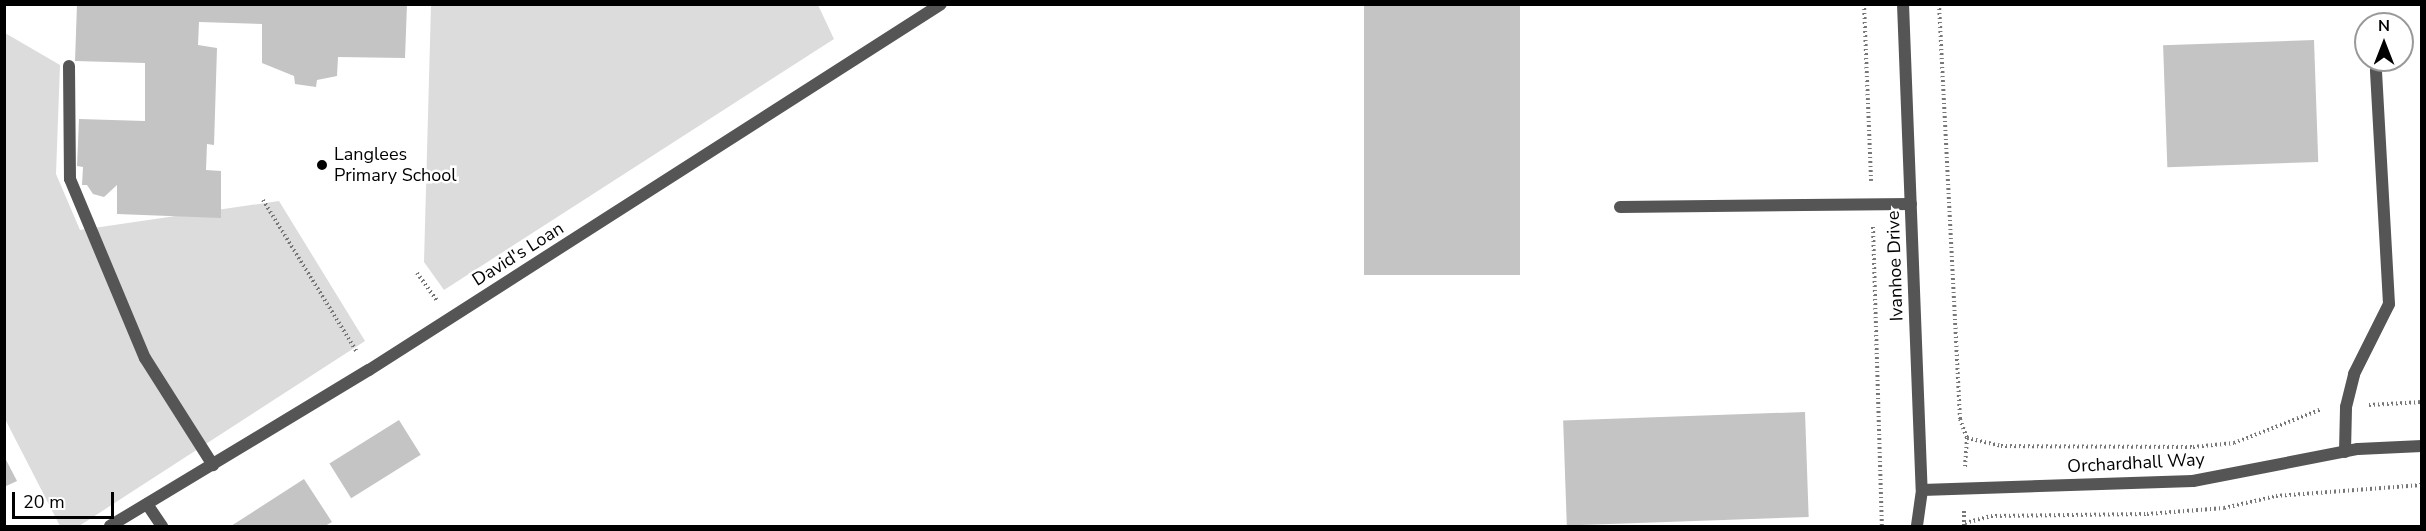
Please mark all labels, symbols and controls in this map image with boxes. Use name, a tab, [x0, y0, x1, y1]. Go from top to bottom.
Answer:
north arrow	[2354, 12, 2414, 72]
text: N	[2378, 15, 2390, 37]
place label: Langlees Primary School	[334, 144, 457, 186]
marker: Langlees Primary School	[315, 158, 329, 172]
street label: Ivanhoe Drive	[1882, 210, 1908, 322]
street label: David's Loan	[468, 217, 568, 291]
street label: Orchardhall Way	[2067, 449, 2205, 477]
scale bar	[15, 480, 117, 518]
text: 20 m	[23, 490, 65, 514]

